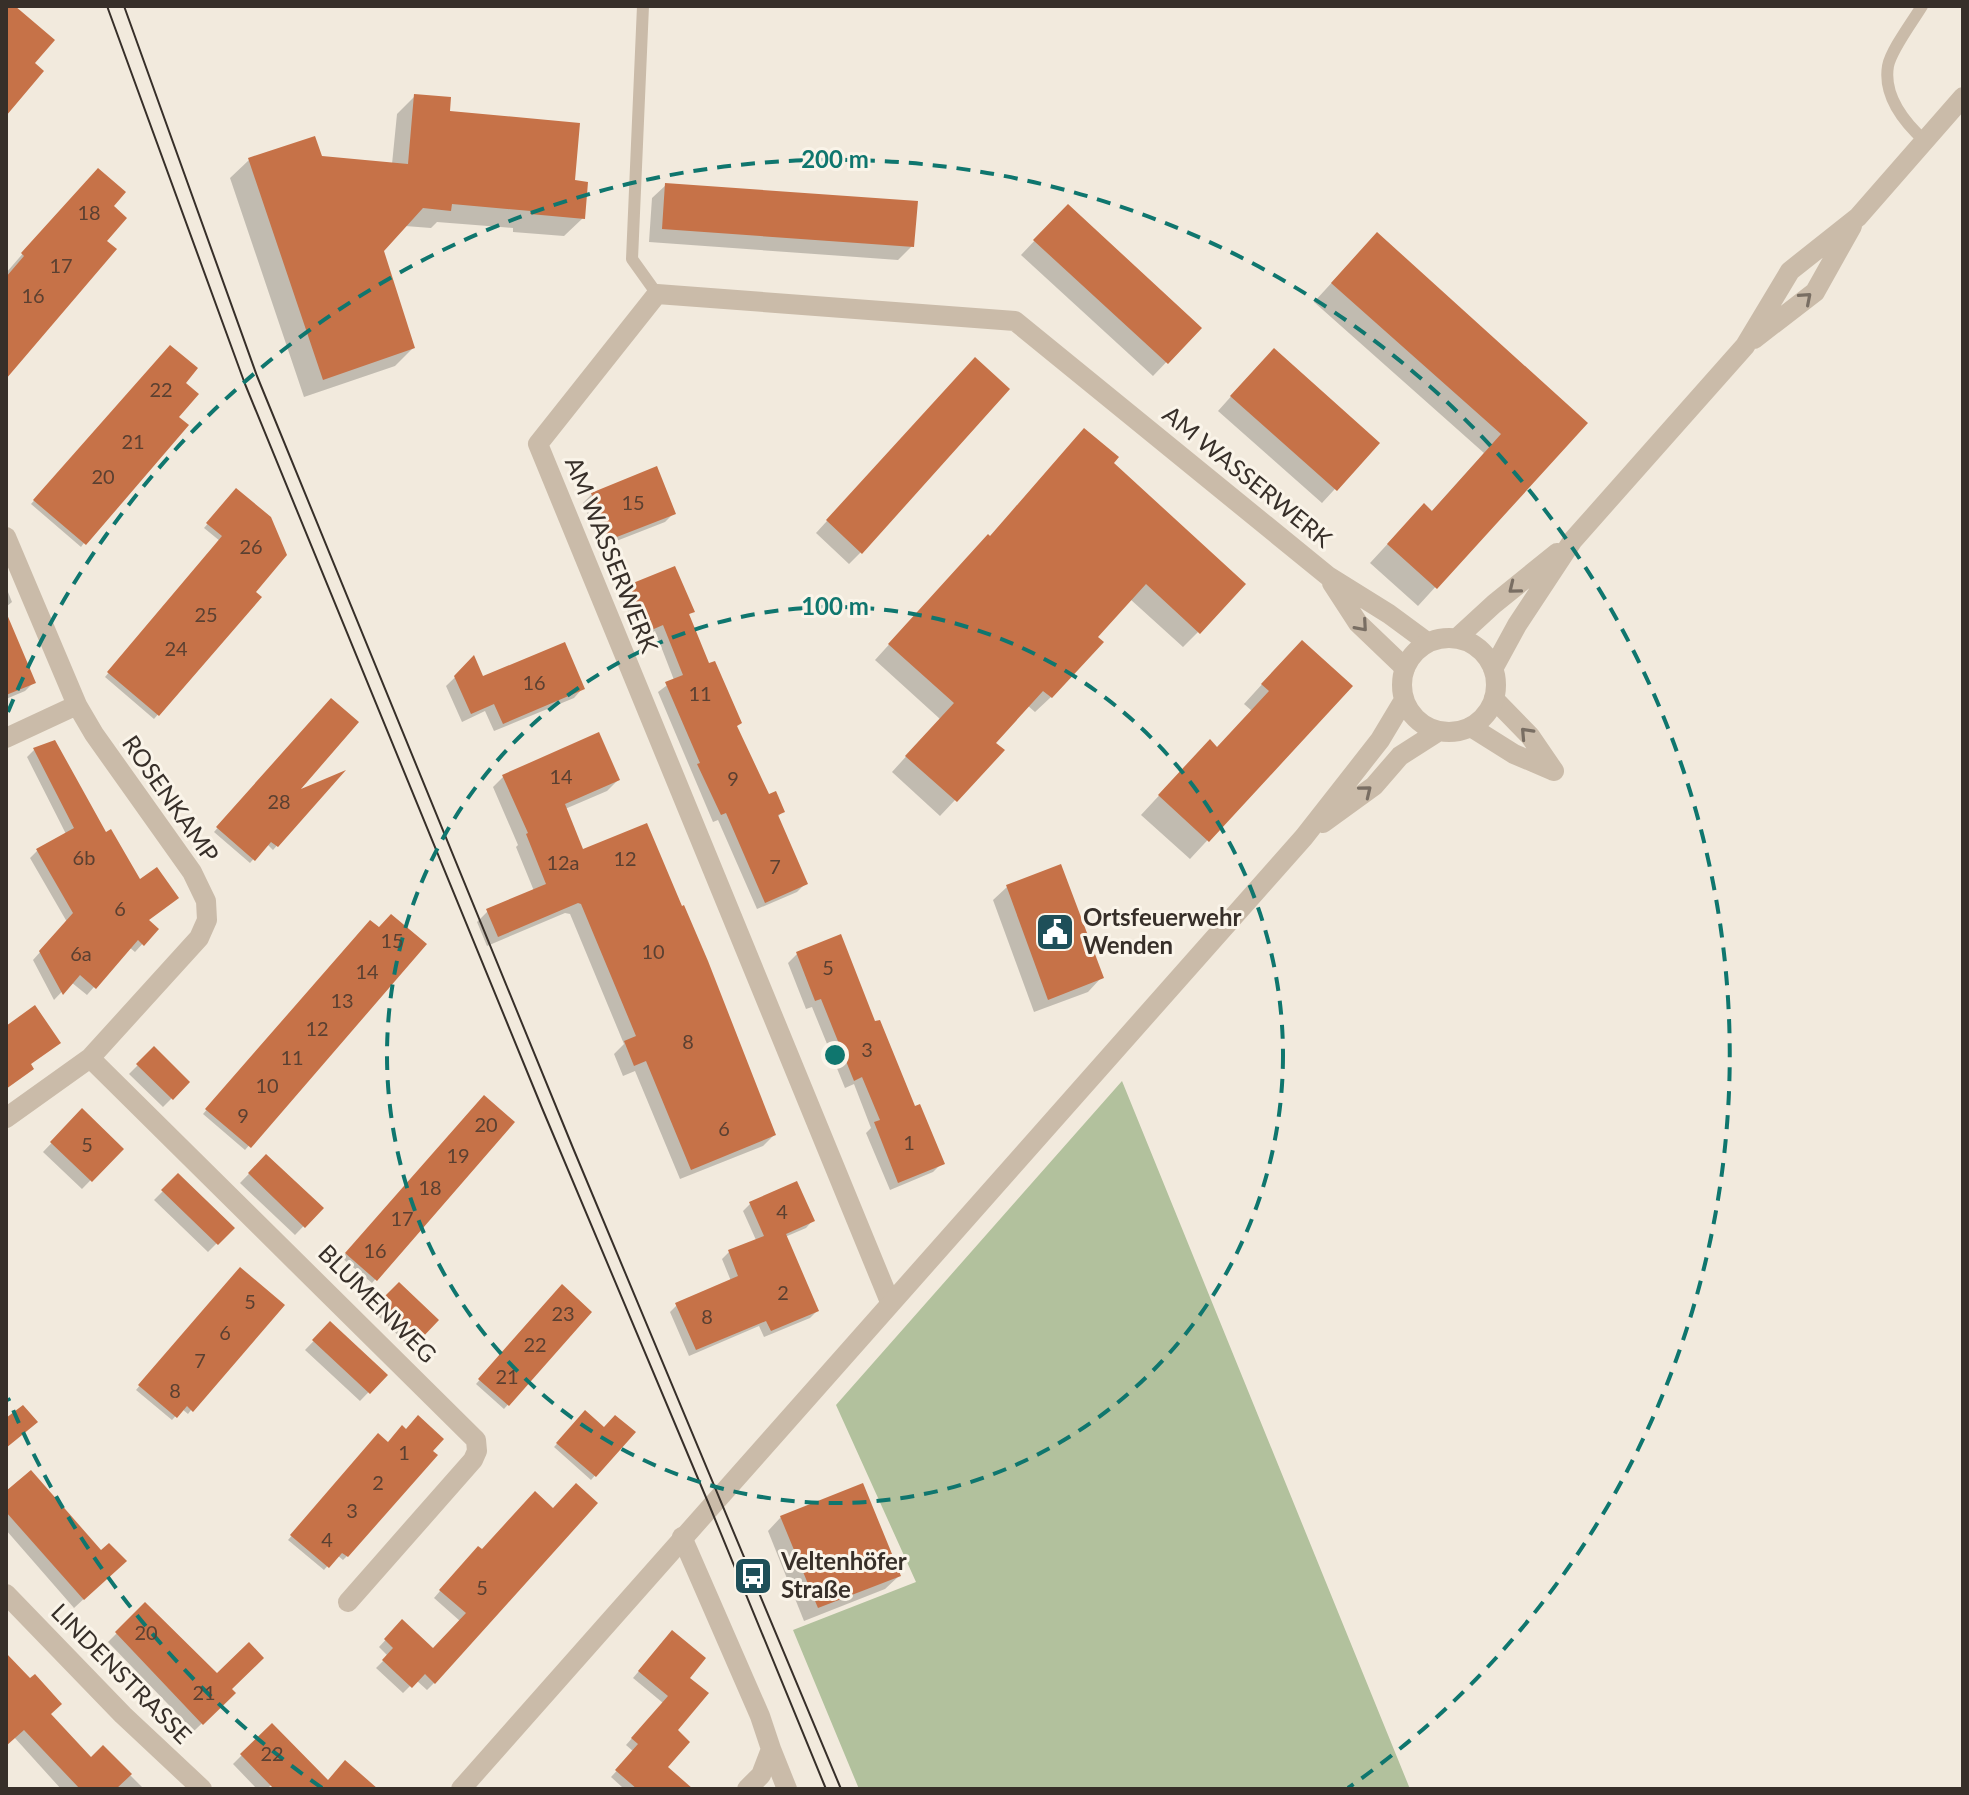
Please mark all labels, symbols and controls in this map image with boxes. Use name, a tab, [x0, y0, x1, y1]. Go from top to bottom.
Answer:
text: 200 m	[801, 144, 869, 173]
house number: 18	[77, 200, 101, 224]
house number: 17	[49, 253, 73, 277]
house number: 16	[21, 283, 45, 307]
one-way arrow	[1796, 293, 1811, 308]
house number: 22	[149, 377, 173, 401]
street label: AM WASSERWERK	[1158, 399, 1338, 553]
house number: 21	[121, 429, 145, 453]
street label: AM WASSERWERK	[560, 452, 665, 657]
house number: 20	[91, 464, 115, 488]
house number: 15	[621, 490, 645, 514]
house number: 26	[239, 534, 263, 558]
one-way arrow	[1509, 578, 1523, 593]
text: 100 m	[801, 591, 869, 620]
house number: 25	[194, 602, 218, 626]
one-way arrow	[1352, 616, 1367, 631]
house number: 24	[164, 636, 188, 660]
house number: 16	[522, 670, 546, 694]
house number: 11	[688, 681, 712, 705]
one-way arrow	[1521, 728, 1535, 743]
street label: ROSENKAMP	[117, 729, 226, 867]
house number: 14	[549, 764, 573, 788]
house number: 9	[727, 766, 739, 790]
one-way arrow	[1357, 786, 1372, 801]
house number: 28	[267, 789, 291, 813]
house number: 6b	[73, 845, 95, 869]
house number: 12	[613, 846, 637, 870]
house number: 12a	[546, 850, 580, 874]
house number: 7	[769, 854, 781, 878]
house number: 6	[114, 896, 126, 920]
place label: Ortsfeuerwehr Wenden	[1083, 902, 1241, 959]
public building icon: Ortsfeuerwehr Wenden	[1034, 911, 1076, 953]
house number: 15	[380, 928, 404, 952]
house number: 10	[641, 939, 665, 963]
house number: 6a	[70, 941, 92, 965]
house number: 5	[822, 955, 834, 979]
house number: 14	[355, 959, 379, 983]
house number: 13	[330, 988, 354, 1012]
house number: 12	[305, 1016, 329, 1040]
house number: 8	[682, 1029, 694, 1053]
house number: 3	[861, 1037, 873, 1061]
centre of rings	[821, 1041, 849, 1069]
house number: 11	[280, 1045, 304, 1069]
house number: 10	[255, 1073, 279, 1097]
house number: 9	[237, 1103, 249, 1127]
house number: 20	[474, 1112, 498, 1136]
house number: 6	[718, 1116, 730, 1140]
house number: 1	[903, 1130, 915, 1154]
house number: 5	[81, 1132, 93, 1156]
house number: 19	[446, 1143, 470, 1167]
house number: 18	[418, 1175, 442, 1199]
house number: 4	[776, 1199, 788, 1223]
house number: 17	[390, 1206, 414, 1230]
street label: BLUMENWEG	[313, 1238, 443, 1368]
house number: 16	[363, 1238, 387, 1262]
house number: 2	[777, 1280, 789, 1304]
house number: 5	[244, 1289, 256, 1313]
house number: 23	[551, 1301, 575, 1325]
house number: 8	[701, 1304, 713, 1328]
house number: 6	[219, 1320, 231, 1344]
house number: 22	[523, 1332, 547, 1356]
house number: 7	[194, 1348, 206, 1372]
house number: 21	[495, 1364, 519, 1388]
house number: 8	[169, 1378, 181, 1402]
house number: 1	[398, 1440, 410, 1464]
house number: 2	[372, 1470, 384, 1494]
house number: 3	[346, 1498, 358, 1522]
house number: 4	[321, 1527, 333, 1551]
place label: Veltenhöfer Straße	[780, 1546, 907, 1603]
bus stop icon: Veltenhöfer Straße	[732, 1555, 774, 1597]
house number: 5	[476, 1575, 488, 1599]
street label: LINDENSTRASSE	[46, 1597, 198, 1749]
house number: 20	[134, 1620, 158, 1644]
house number: 21	[192, 1680, 216, 1704]
house number: 22	[260, 1741, 284, 1765]

